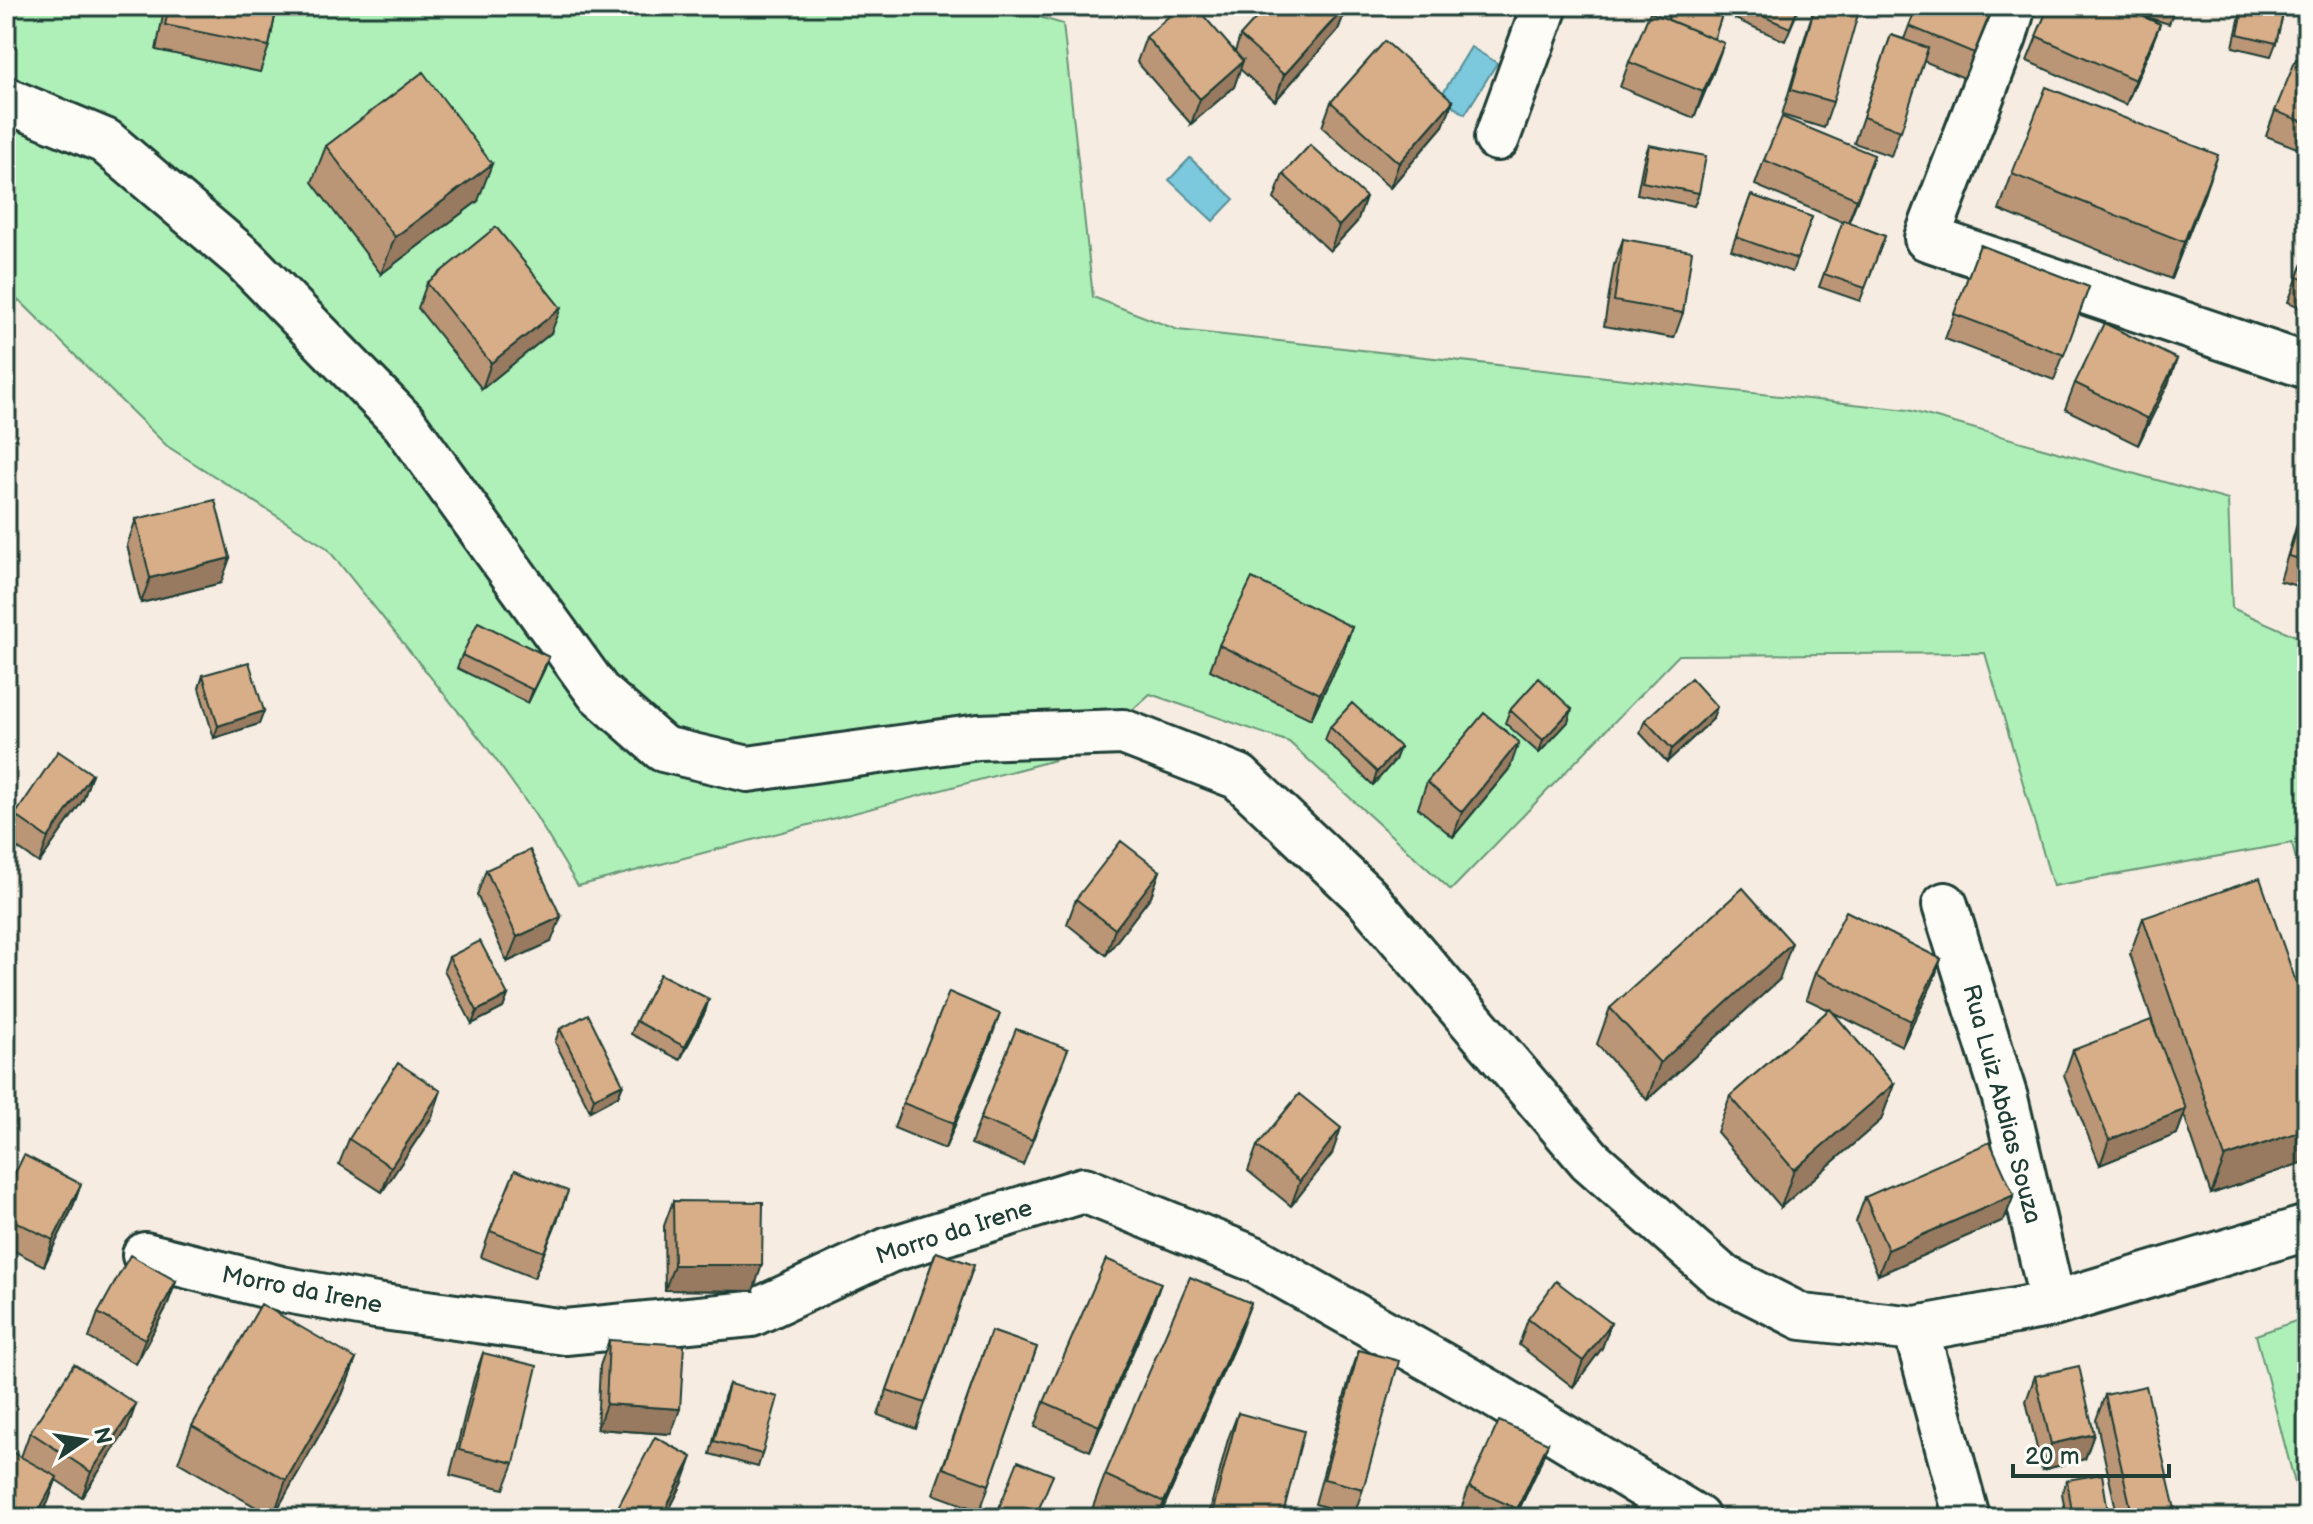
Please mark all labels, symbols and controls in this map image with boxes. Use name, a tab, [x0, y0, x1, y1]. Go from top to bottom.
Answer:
street label: Rua Luiz Abdias Souza	[1956, 981, 2048, 1227]
street label: Morro da Irene	[872, 1193, 1036, 1271]
street label: Morro da Irene	[219, 1260, 385, 1320]
north arrow	[44, 1400, 124, 1480]
text: N	[87, 1425, 117, 1447]
scale bar	[2013, 1428, 2169, 1478]
text: 20 m	[2025, 1442, 2080, 1471]

